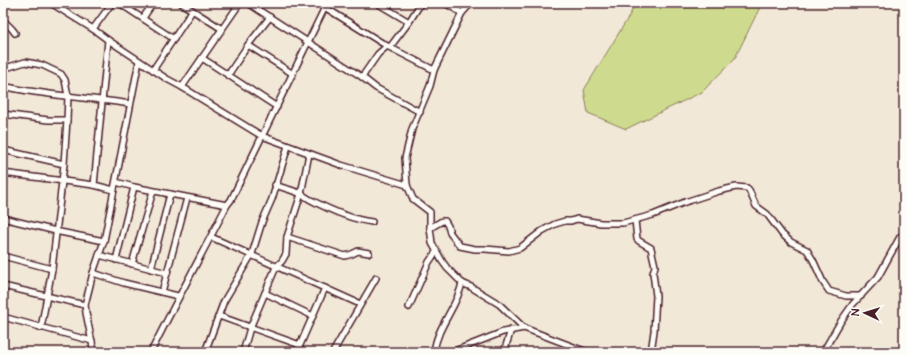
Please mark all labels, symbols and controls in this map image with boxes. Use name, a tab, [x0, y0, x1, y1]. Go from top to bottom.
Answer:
north arrow	[845, 293, 885, 333]
text: N	[848, 308, 863, 316]

